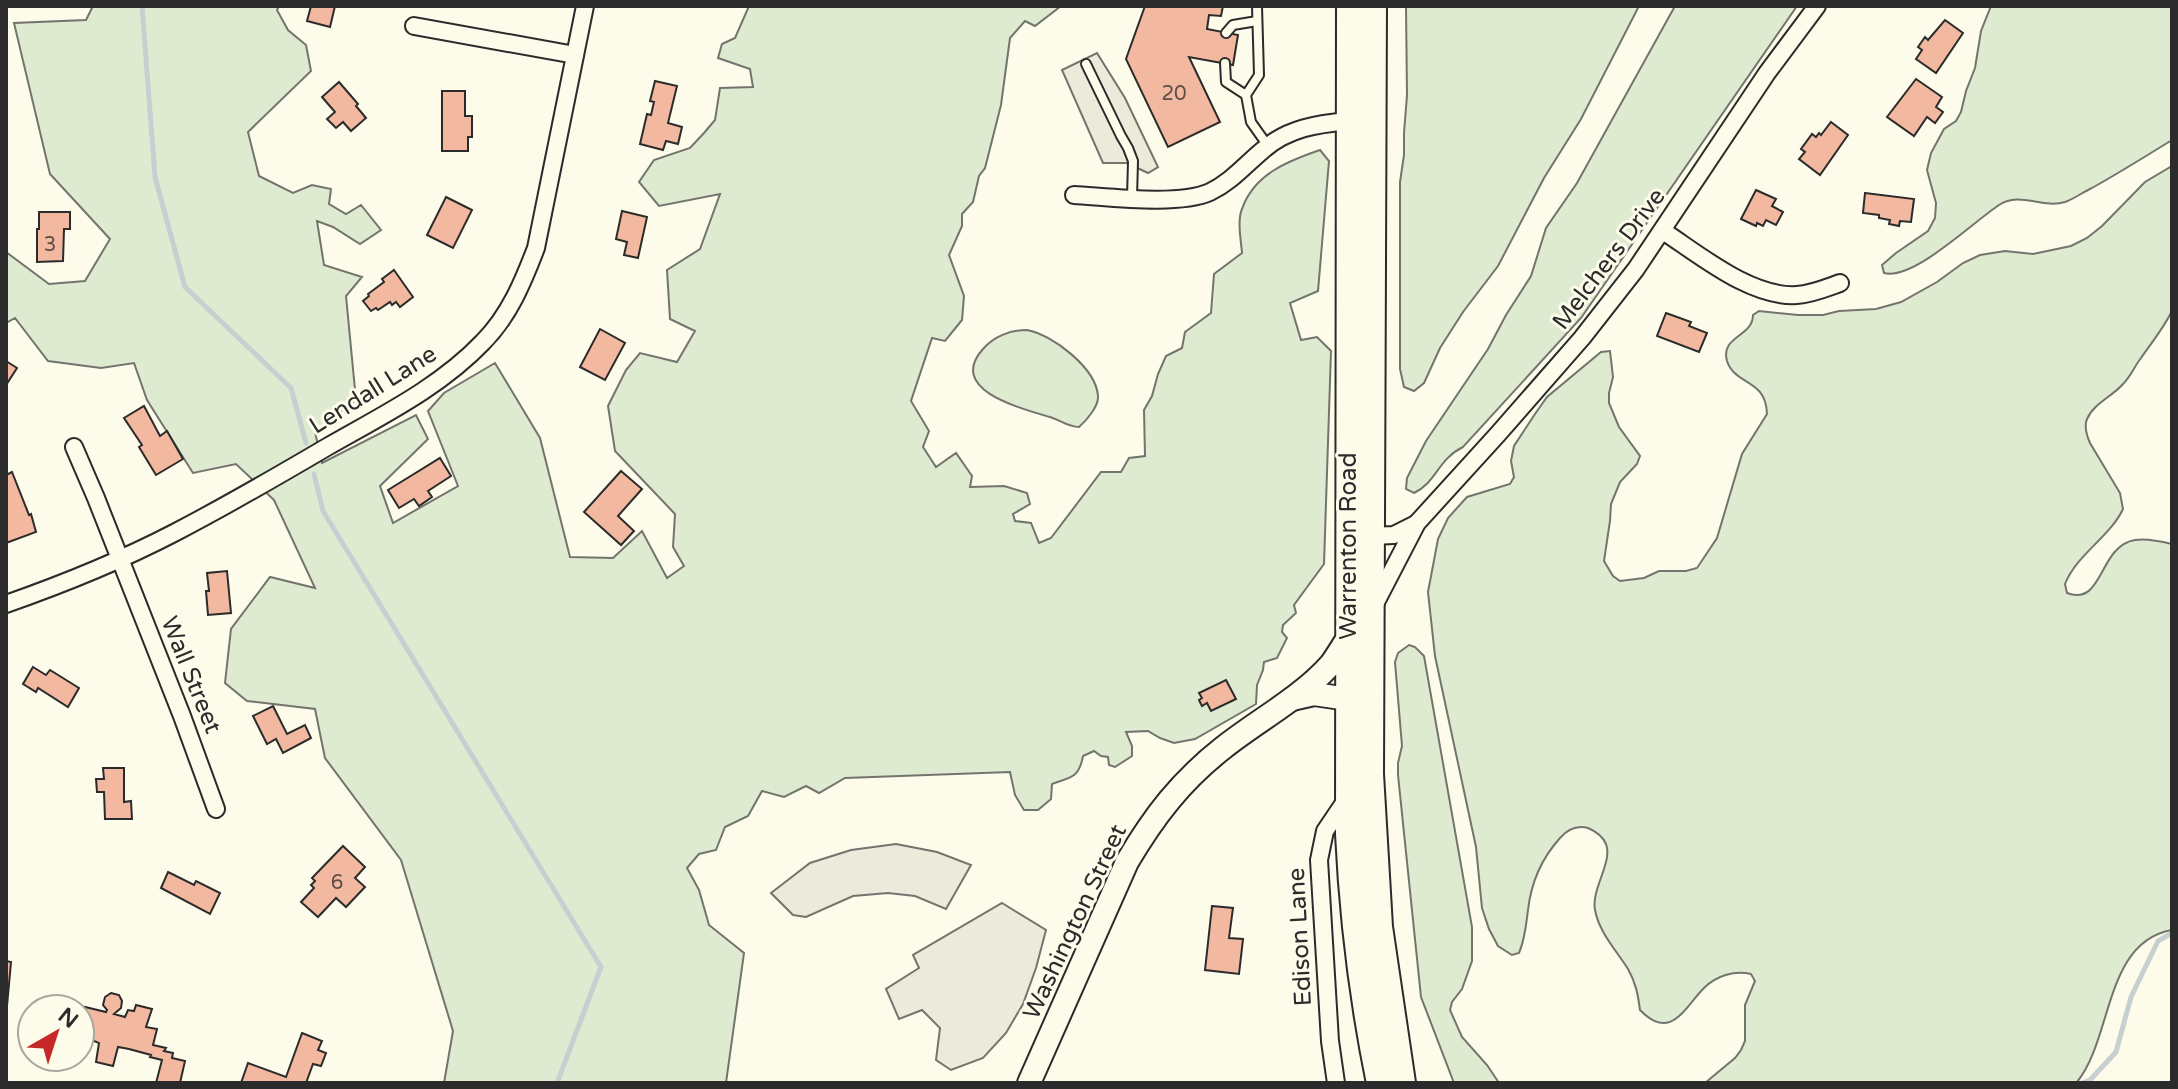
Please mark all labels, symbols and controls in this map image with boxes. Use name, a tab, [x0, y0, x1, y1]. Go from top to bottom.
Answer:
house number: 20	[1161, 82, 1187, 106]
street label: Melchers Drive	[1546, 183, 1672, 335]
house number: 3	[44, 233, 56, 257]
street label: Lendall Lane	[304, 339, 442, 441]
street label: Warrenton Road	[1334, 452, 1363, 640]
street label: Wall Street	[154, 612, 228, 738]
street label: Washington Street	[1017, 820, 1133, 1024]
street label: Edison Lane	[1282, 867, 1318, 1007]
house number: 6	[331, 871, 343, 895]
north arrow	[16, 993, 96, 1073]
text: N	[53, 1003, 83, 1034]

